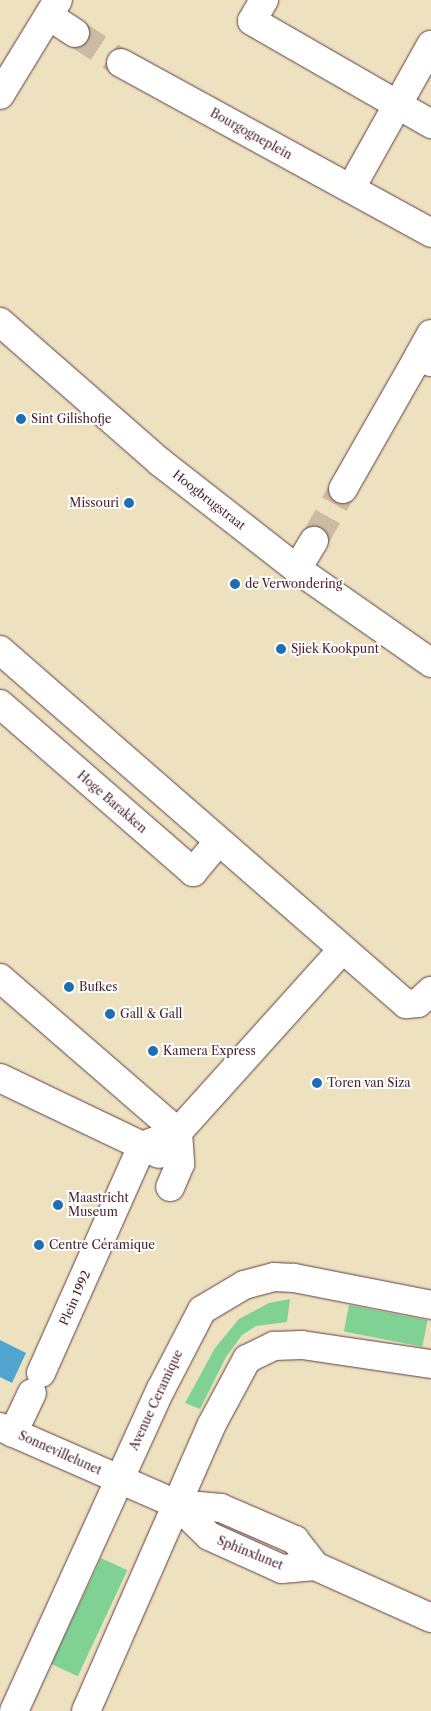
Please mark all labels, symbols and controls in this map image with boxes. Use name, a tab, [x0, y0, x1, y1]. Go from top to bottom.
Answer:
street label: Bourgogneplein	[208, 106, 294, 162]
place label: Sint Gilishofje	[31, 412, 112, 426]
marker: Sint Gilishofje	[15, 413, 27, 425]
street label: Hoogbrugstraat	[170, 467, 248, 533]
place label: Missouri	[69, 496, 119, 510]
marker: Missouri	[123, 497, 135, 509]
place label: de Verwondering	[245, 577, 343, 591]
marker: de Verwondering	[229, 578, 241, 590]
place label: Sjiek Kookpunt	[291, 642, 379, 656]
marker: Sjiek Kookpunt	[275, 643, 287, 655]
street label: Hoge Barakken	[74, 768, 150, 836]
place label: Bufkes	[79, 980, 117, 994]
marker: Bufkes	[63, 981, 75, 993]
place label: Gall & Gall	[120, 1007, 182, 1021]
marker: Gall & Gall	[104, 1008, 116, 1020]
place label: Kamera Express	[163, 1044, 256, 1058]
marker: Kamera Express	[147, 1045, 159, 1057]
place label: Toren van Siza	[327, 1076, 411, 1090]
marker: Toren van Siza	[311, 1077, 323, 1089]
place label: Maastricht Museum	[68, 1191, 129, 1219]
marker: Maastricht Museum	[52, 1199, 64, 1211]
place label: Centre Céramique	[49, 1238, 155, 1252]
marker: Centre Céramique	[33, 1239, 45, 1251]
street label: Plein 1992	[57, 1268, 93, 1328]
street label: Avenue Ceramique	[126, 1347, 186, 1453]
street label: Sonnevillelunet	[16, 1428, 104, 1478]
street label: Sphinxlunet	[215, 1533, 285, 1573]

